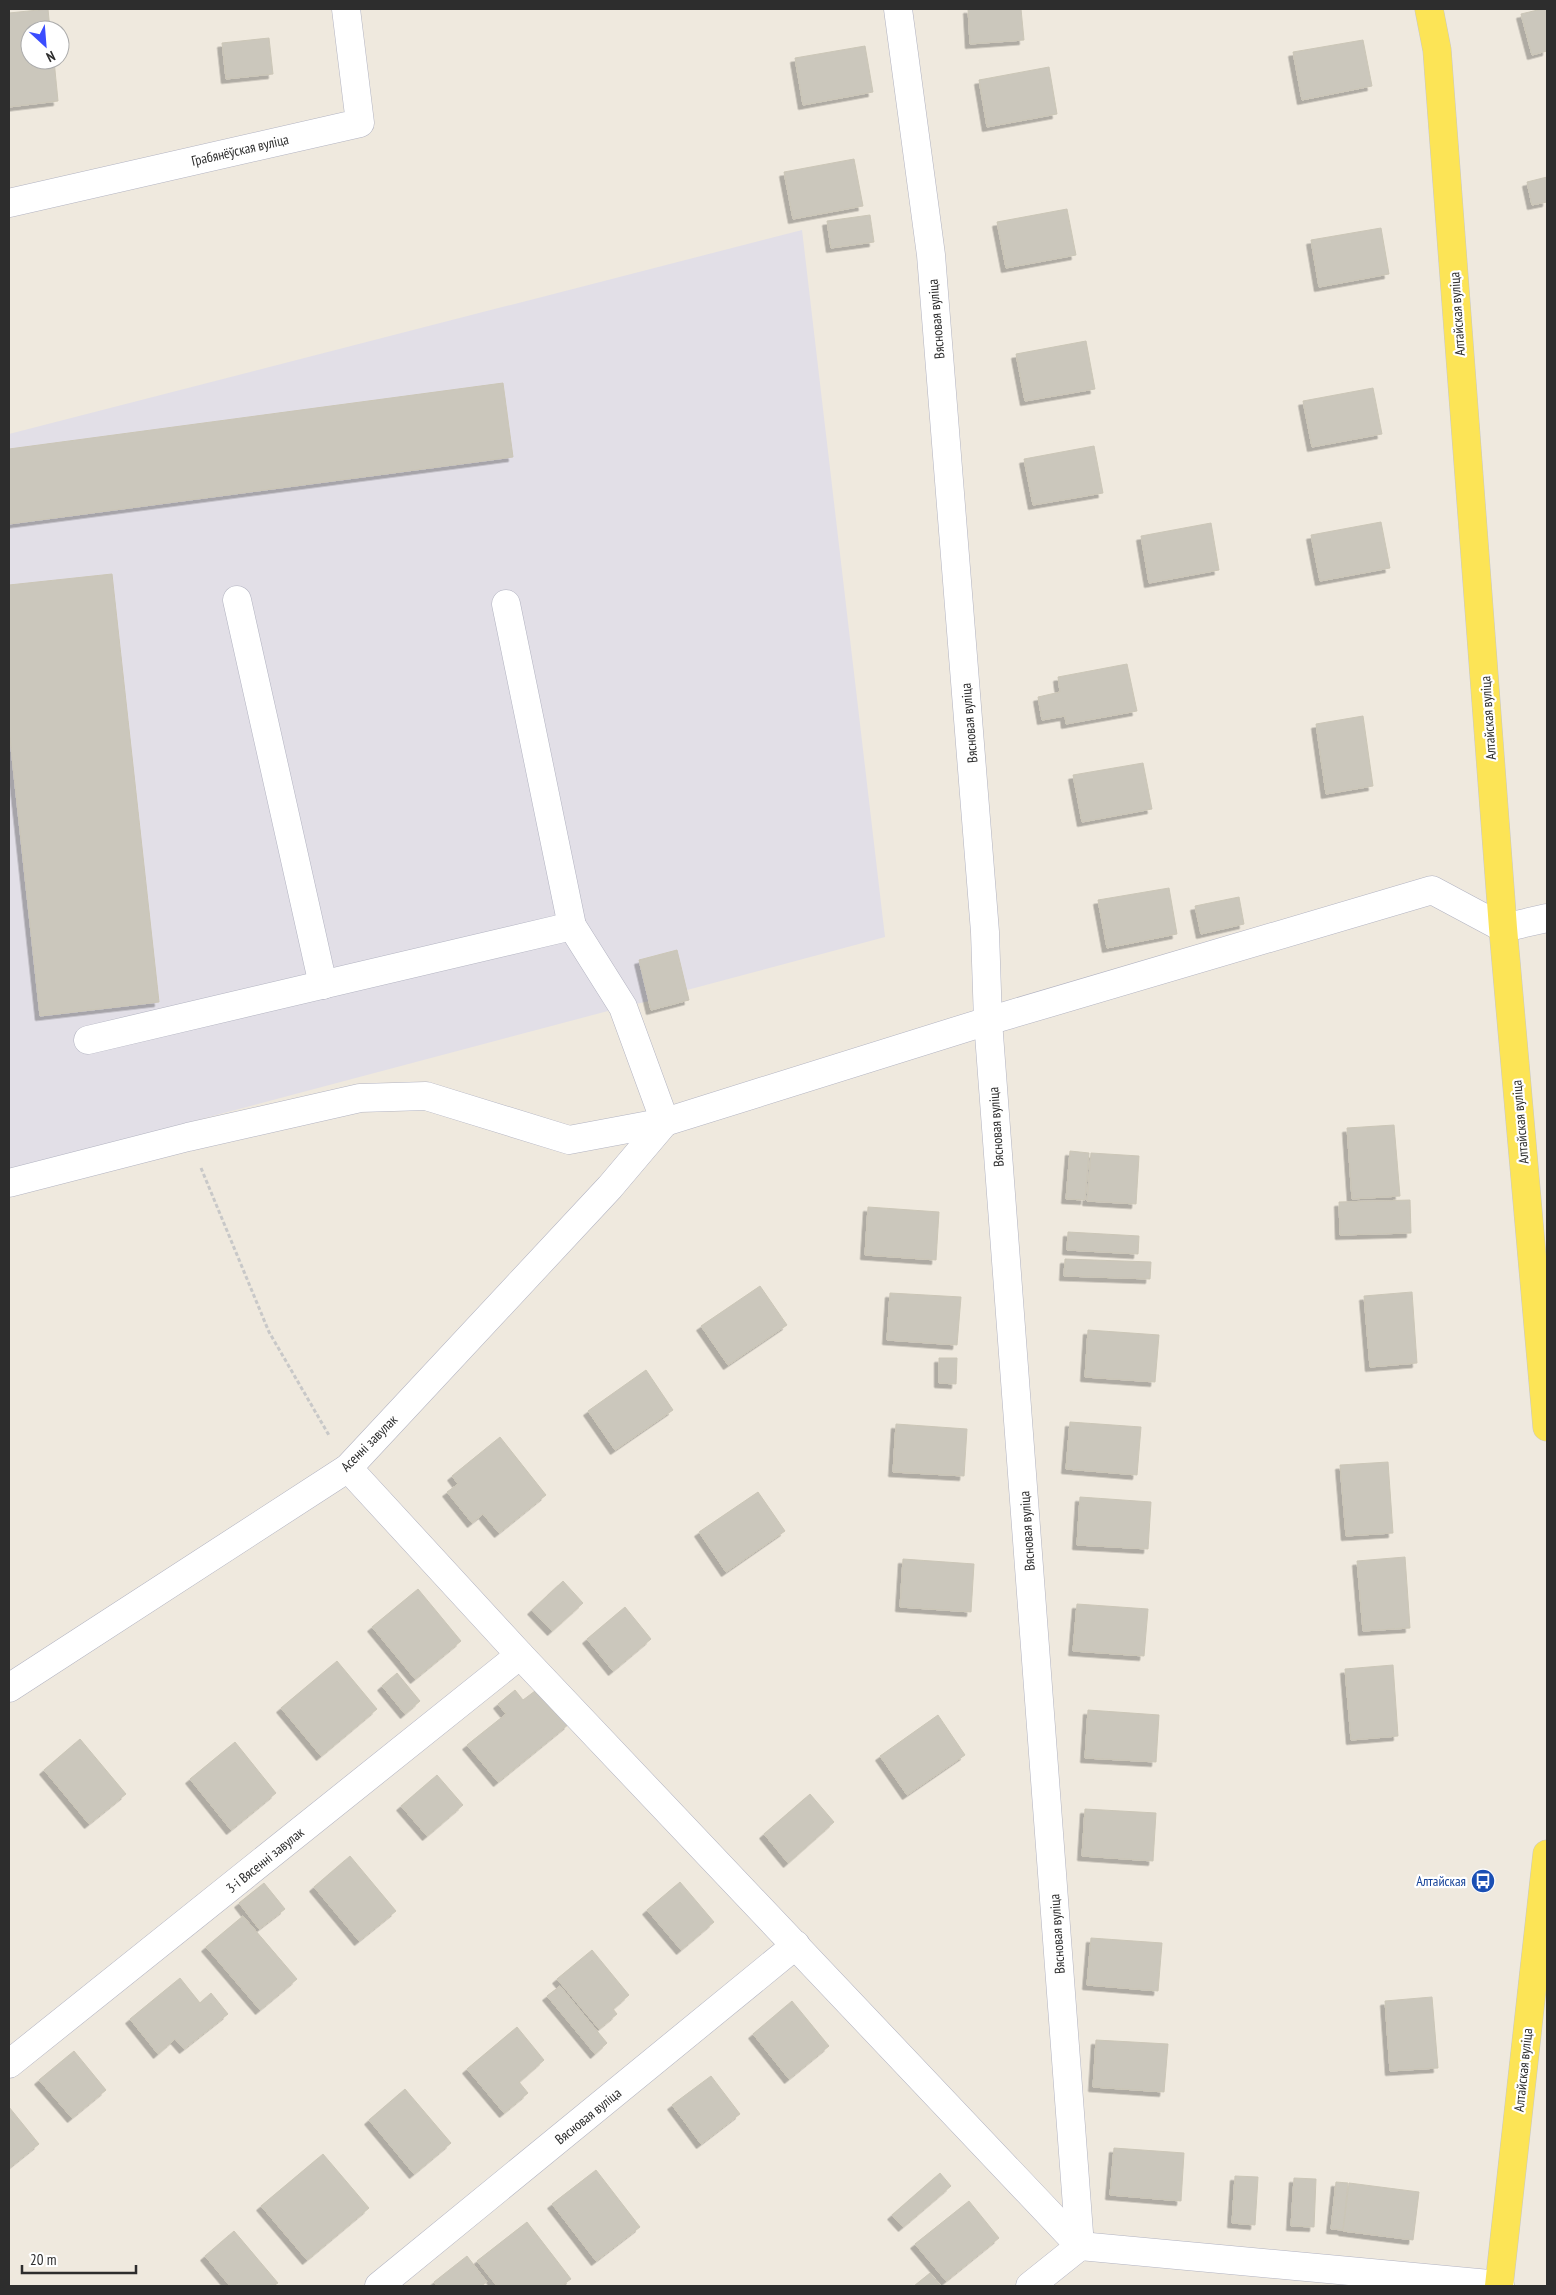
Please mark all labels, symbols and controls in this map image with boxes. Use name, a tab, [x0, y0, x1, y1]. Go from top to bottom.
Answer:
north arrow	[20, 20, 70, 70]
text: N	[43, 47, 58, 66]
street label: Грабянёўская вуліца	[190, 130, 290, 170]
street label: Алтайская вуліца	[1445, 271, 1469, 357]
street label: Вясновая вуліца	[924, 278, 948, 360]
street label: Алтайская вуліца	[1476, 675, 1500, 761]
street label: Вясновая вуліца	[957, 682, 981, 764]
street label: Алтайская вуліца	[1507, 1079, 1533, 1165]
street label: Вясновая вуліца	[984, 1086, 1008, 1168]
street label: Асенні завулак	[337, 1410, 402, 1475]
street label: Вясновая вуліца	[1015, 1490, 1039, 1572]
street label: 3-і Вясенні завулак	[222, 1823, 308, 1897]
bus stop icon: Алтайская	[1470, 1868, 1496, 1894]
place label: Алтайская	[1416, 1872, 1466, 1890]
street label: Вясновая вуліца	[1045, 1893, 1069, 1975]
street label: Алтайская вуліца	[1510, 2027, 1536, 2113]
street label: Вясновая вуліца	[551, 2084, 625, 2148]
scale bar	[22, 2242, 136, 2274]
text: 20 m	[30, 2250, 56, 2269]

